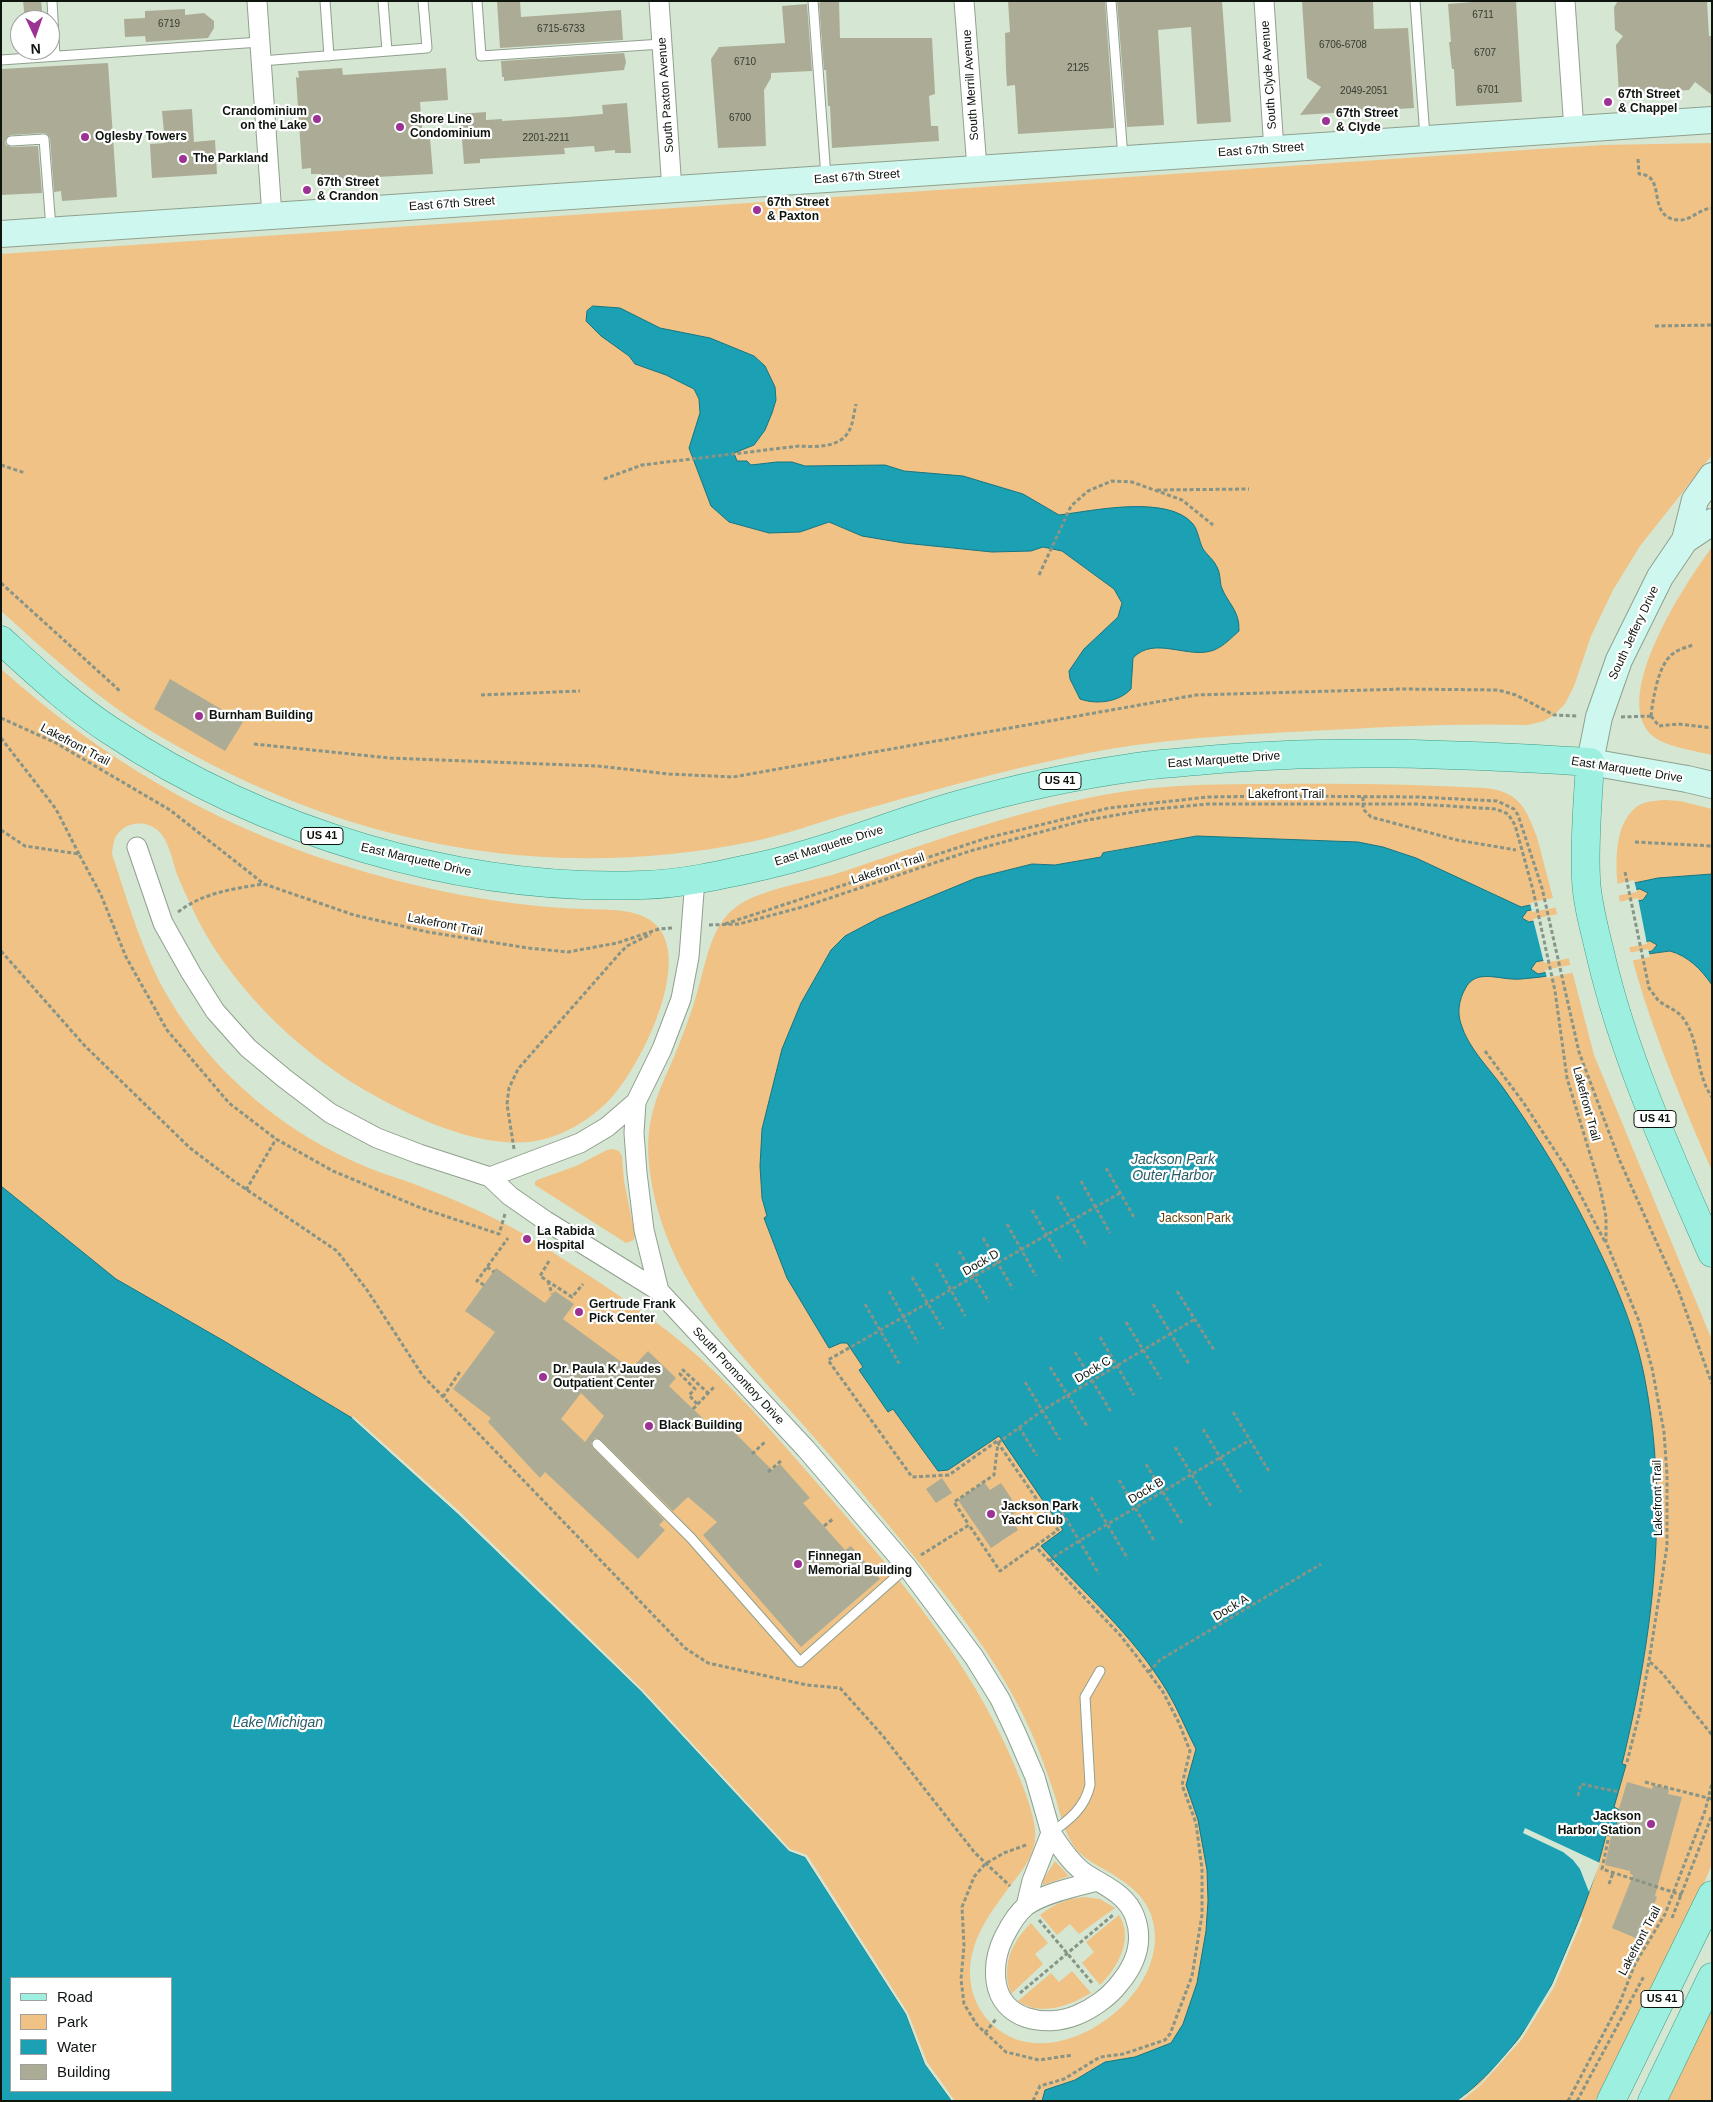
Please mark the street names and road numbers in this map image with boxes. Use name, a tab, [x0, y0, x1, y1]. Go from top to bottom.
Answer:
street label: South Clyde Avenue	[1258, 20, 1280, 130]
street label: South Merrill Avenue	[960, 29, 982, 141]
street label: South Paxton Avenue	[655, 37, 677, 153]
street label: East 67th Street	[1218, 140, 1304, 160]
street label: East 67th Street	[814, 167, 900, 187]
street label: East 67th Street	[409, 194, 495, 214]
street label: South Jeffery Drive	[1606, 584, 1662, 682]
street label: Lakefront Trail	[38, 721, 112, 769]
street label: East Marquette Drive	[1167, 749, 1281, 771]
street label: East Marquette Drive	[1570, 754, 1684, 786]
road number: US 41	[1039, 772, 1081, 789]
street label: Lakefront Trail	[1248, 788, 1324, 802]
street label: East Marquette Drive	[773, 823, 885, 869]
road number: US 41	[301, 828, 343, 844]
street label: East Marquette Drive	[359, 840, 473, 880]
street label: Lakefront Trail	[850, 850, 926, 888]
street label: Lakefront Trail	[406, 911, 484, 939]
street label: Lakefront Trail	[1569, 1065, 1603, 1143]
road number: US 41	[1634, 1110, 1676, 1128]
street label: Dock D	[960, 1247, 1002, 1279]
street label: South Promontory Drive	[689, 1324, 787, 1428]
street label: Dock C	[1072, 1354, 1114, 1386]
street label: Lakefront Trail	[1650, 1460, 1666, 1536]
street label: Dock B	[1126, 1475, 1166, 1507]
street label: Dock A	[1211, 1592, 1251, 1624]
street label: Lakefront Trail	[1616, 1904, 1664, 1978]
road number: US 41	[1641, 1990, 1683, 2008]

